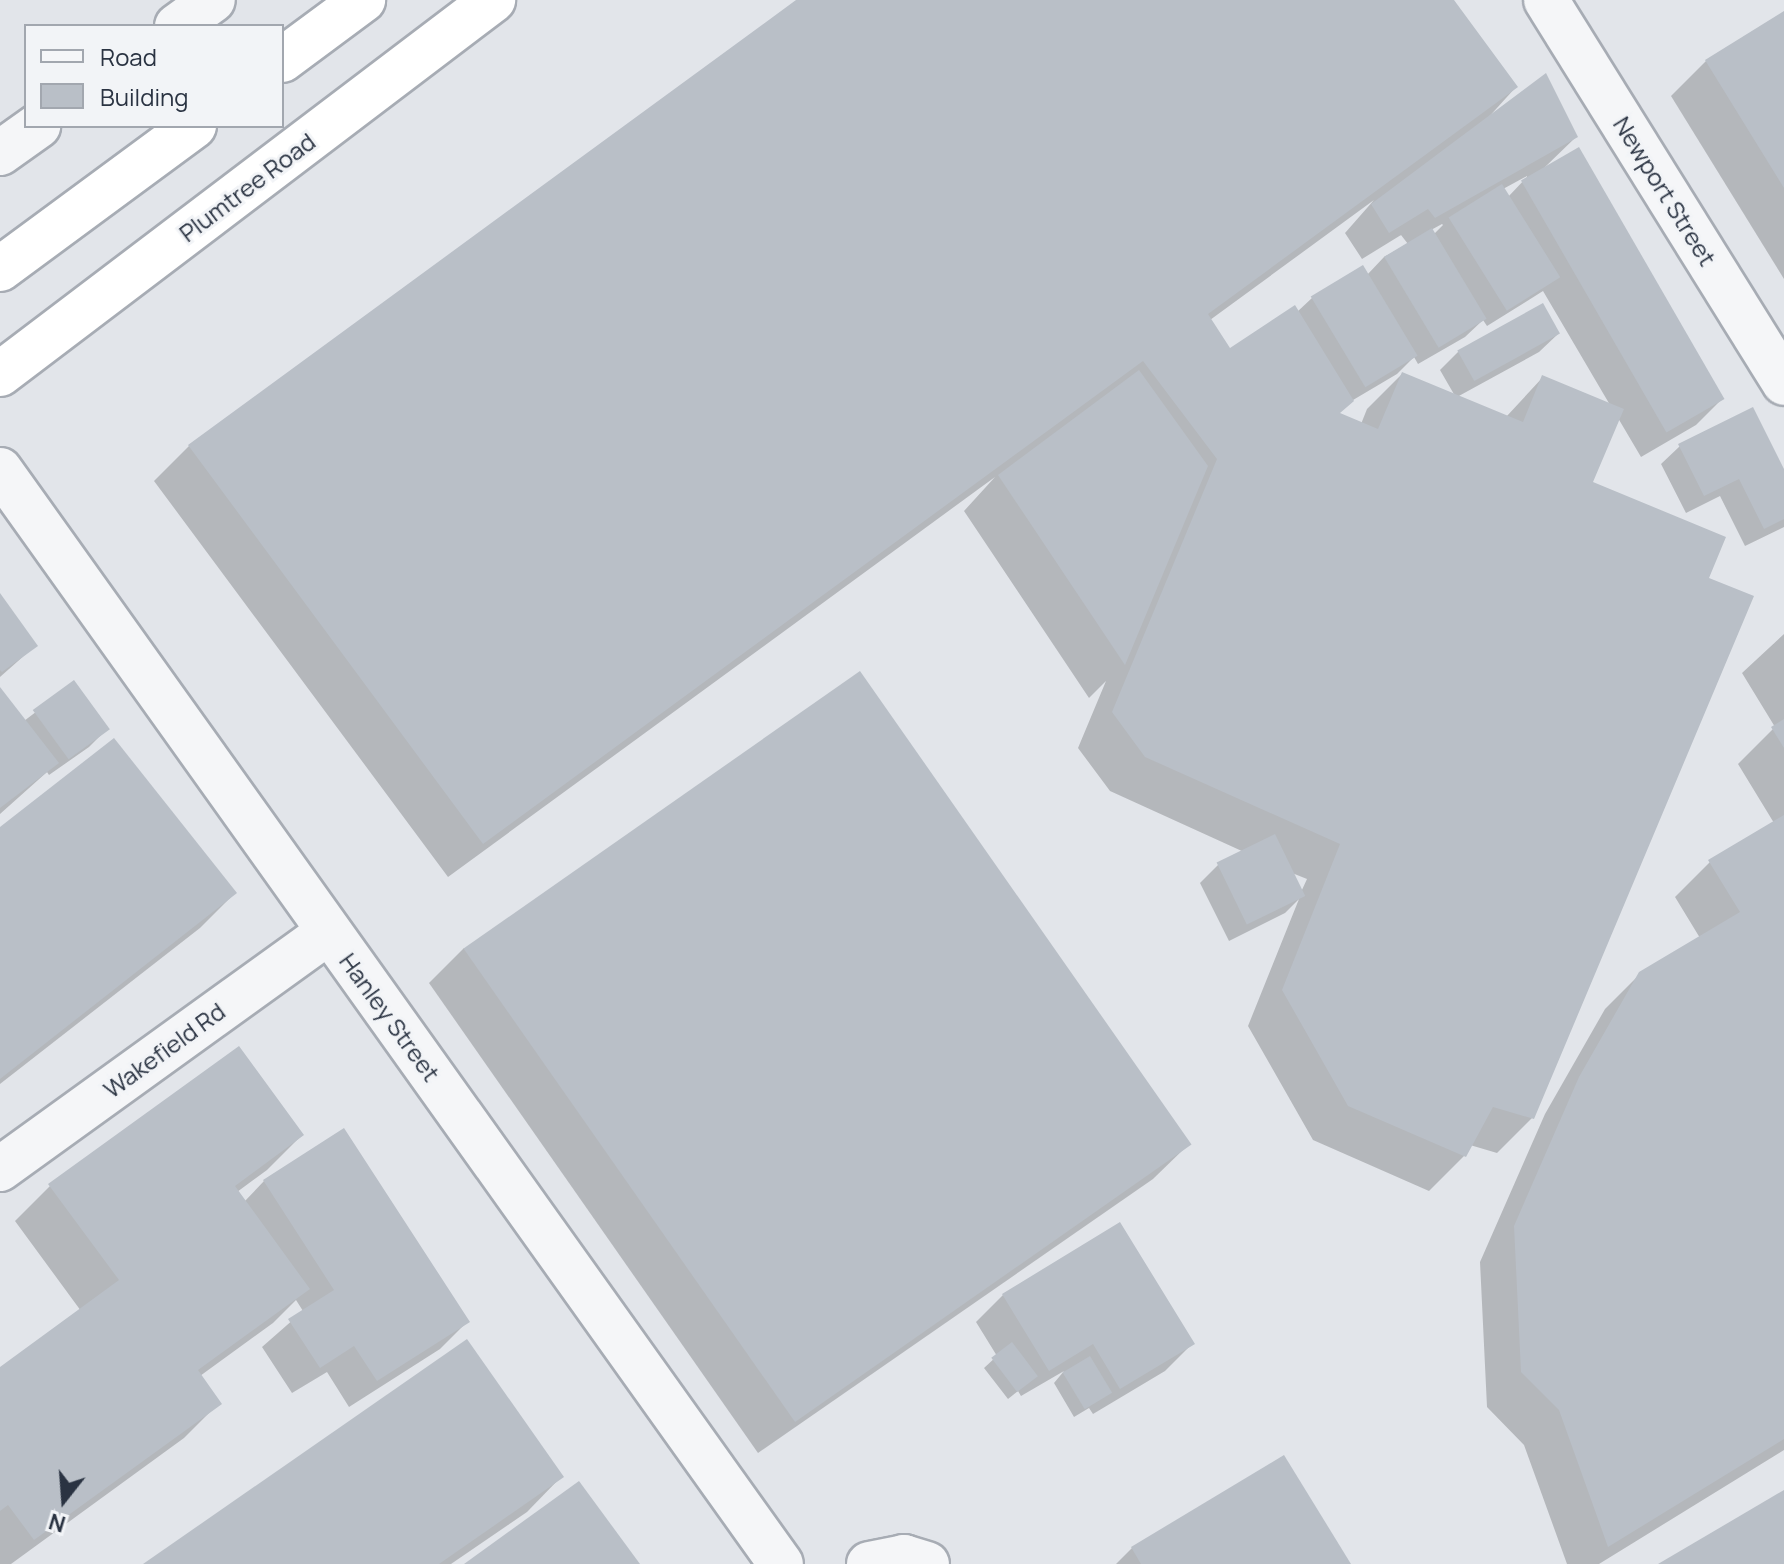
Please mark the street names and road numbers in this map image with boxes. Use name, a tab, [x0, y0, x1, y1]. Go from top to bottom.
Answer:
street label: Newport Street	[1608, 111, 1722, 271]
street label: Plumtree Road	[173, 127, 321, 247]
street label: Hanley Street	[334, 947, 446, 1087]
street label: Wakefield Rd	[98, 996, 230, 1104]

